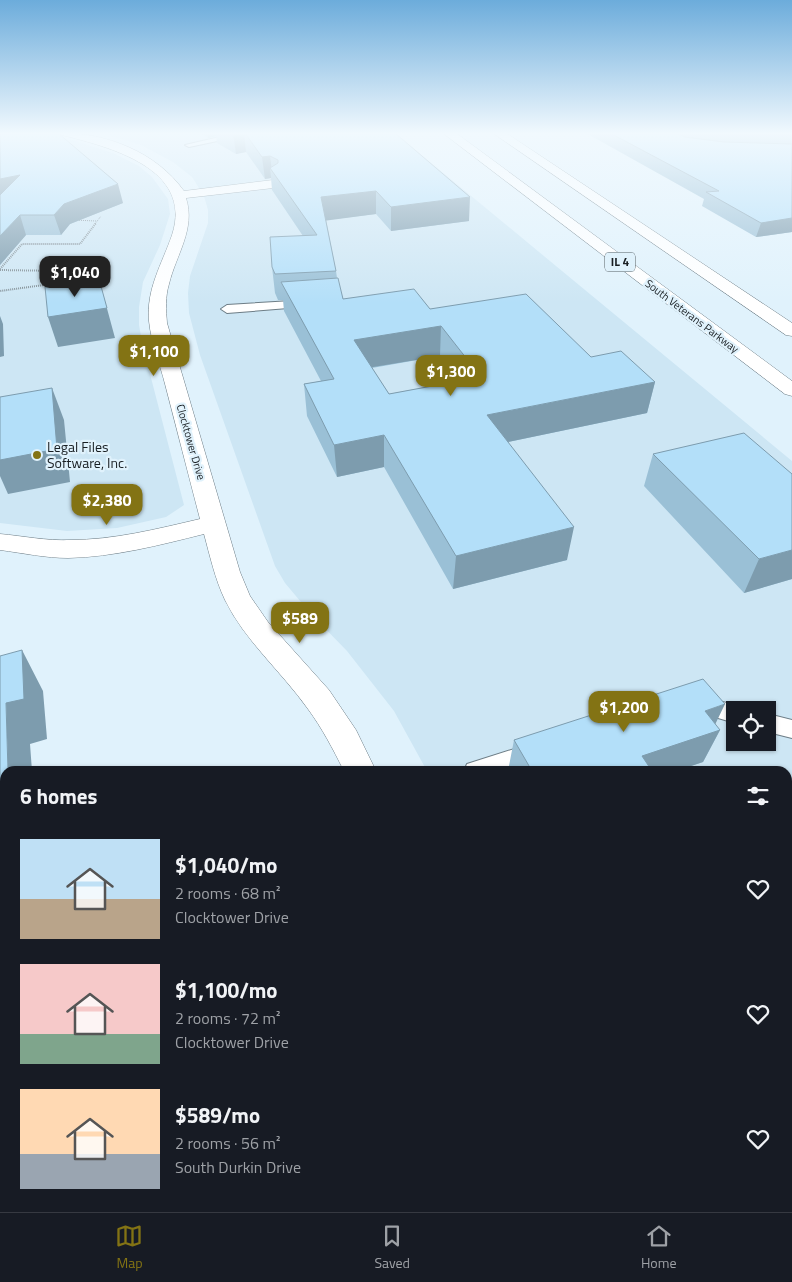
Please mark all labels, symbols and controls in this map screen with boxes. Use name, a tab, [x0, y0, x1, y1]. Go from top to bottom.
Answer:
road number: IL 4	[605, 252, 635, 272]
pin: $1,040	[34, 256, 116, 298]
text: $1,040	[50, 260, 100, 284]
street label: South Veterans Parkway	[642, 275, 743, 357]
pin: $1,100	[113, 334, 195, 377]
text: $1,100	[129, 339, 179, 363]
pin: $1,300	[410, 354, 492, 397]
text: $1,300	[426, 359, 476, 383]
street label: Clocktower Drive	[173, 402, 210, 482]
place label: Legal Files Software, Inc.	[47, 436, 127, 473]
marker: Legal Files Software, Inc.	[31, 449, 43, 461]
pin: $2,380	[66, 484, 148, 526]
text: $2,380	[82, 488, 132, 512]
pin: $589	[270, 602, 330, 644]
text: $589	[282, 606, 318, 630]
pin: $1,200	[583, 690, 665, 733]
text: $1,200	[599, 695, 649, 719]
map controls	[726, 701, 776, 751]
button: locate	[726, 701, 776, 751]
text: 6 homes	[20, 780, 97, 812]
icon: filters	[744, 782, 772, 810]
text: $1,040/mo	[175, 849, 277, 881]
icon: home	[60, 859, 120, 919]
icon: heart	[744, 875, 772, 903]
text: 2 rooms · 68 m²	[175, 881, 280, 905]
text: Clocktower Drive	[175, 905, 289, 929]
text: $1,100/mo	[175, 974, 277, 1006]
icon: home	[60, 984, 120, 1044]
icon: heart	[744, 1000, 772, 1028]
text: 2 rooms · 72 m²	[175, 1006, 280, 1030]
text: Clocktower Drive	[175, 1030, 289, 1054]
text: $589/mo	[175, 1099, 260, 1131]
icon: home	[60, 1109, 120, 1169]
icon: heart	[744, 1125, 772, 1153]
text: 2 rooms · 56 m²	[175, 1131, 280, 1155]
text: South Durkin Drive	[175, 1155, 301, 1179]
tab: Map	[115, 1222, 143, 1273]
tab: Saved	[374, 1222, 410, 1273]
tab: Home	[641, 1222, 677, 1273]

